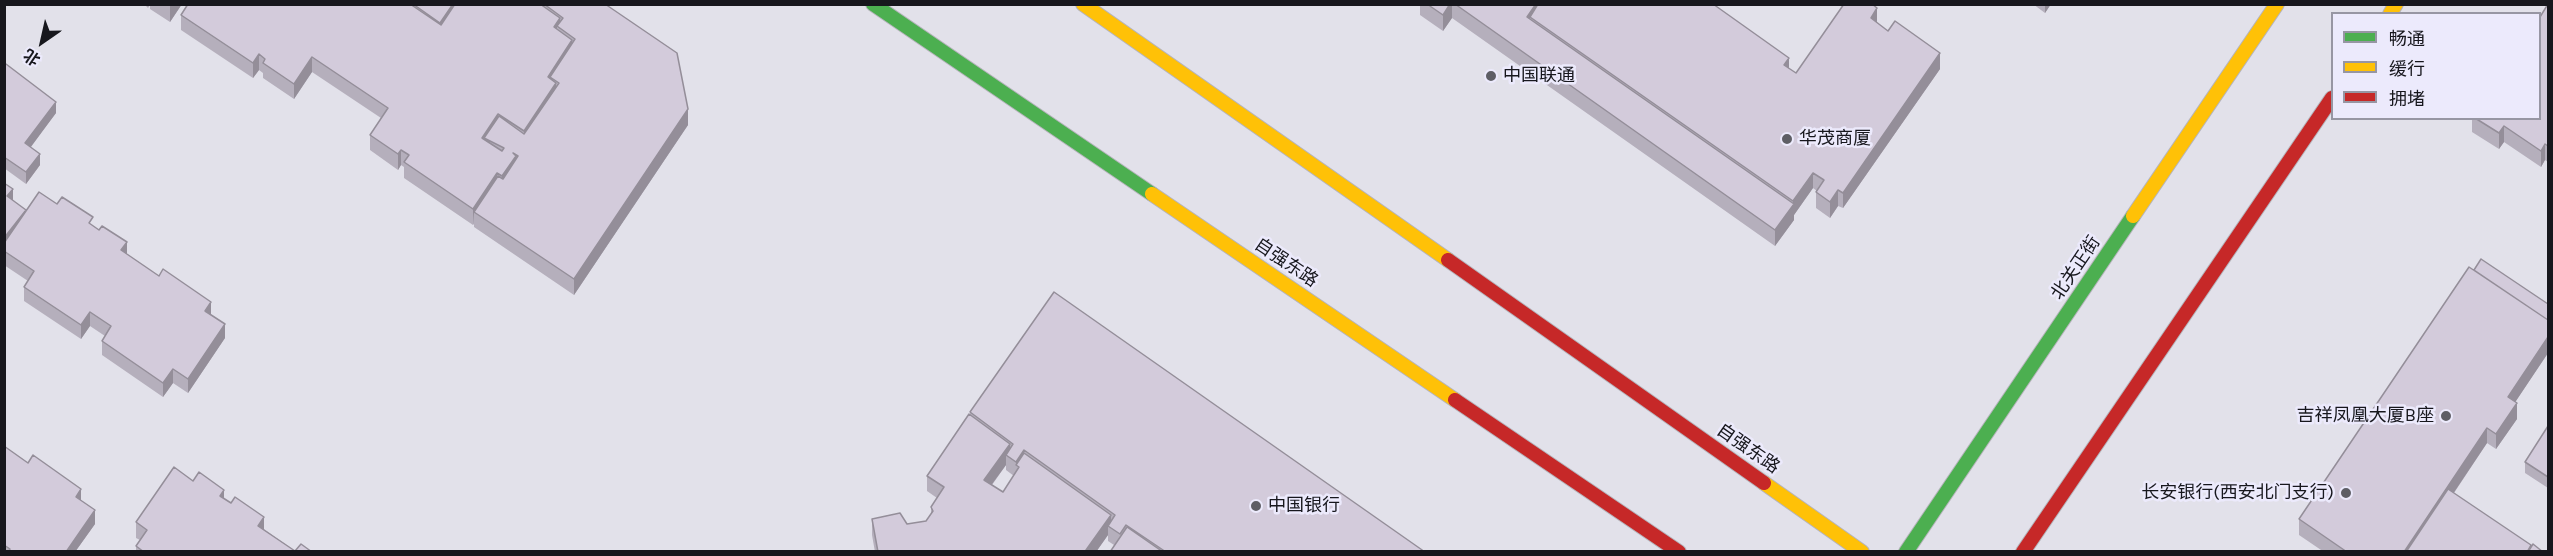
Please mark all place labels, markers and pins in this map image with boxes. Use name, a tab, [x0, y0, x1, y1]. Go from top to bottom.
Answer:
place label: 中国联通	[1503, 65, 1575, 87]
marker: 中国联通	[1484, 69, 1498, 83]
place label: 华茂商厦	[1799, 128, 1871, 150]
marker: 华茂商厦	[1780, 132, 1794, 146]
place label: 吉祥凤凰大厦B座	[2297, 405, 2434, 427]
marker: 吉祥凤凰大厦B座	[2439, 409, 2453, 423]
place label: 长安银行(西安北门支行)	[2141, 482, 2334, 504]
marker: 长安银行(西安北门支行)	[2339, 486, 2353, 500]
place label: 中国银行	[1268, 495, 1340, 517]
marker: 中国银行	[1249, 499, 1263, 513]

